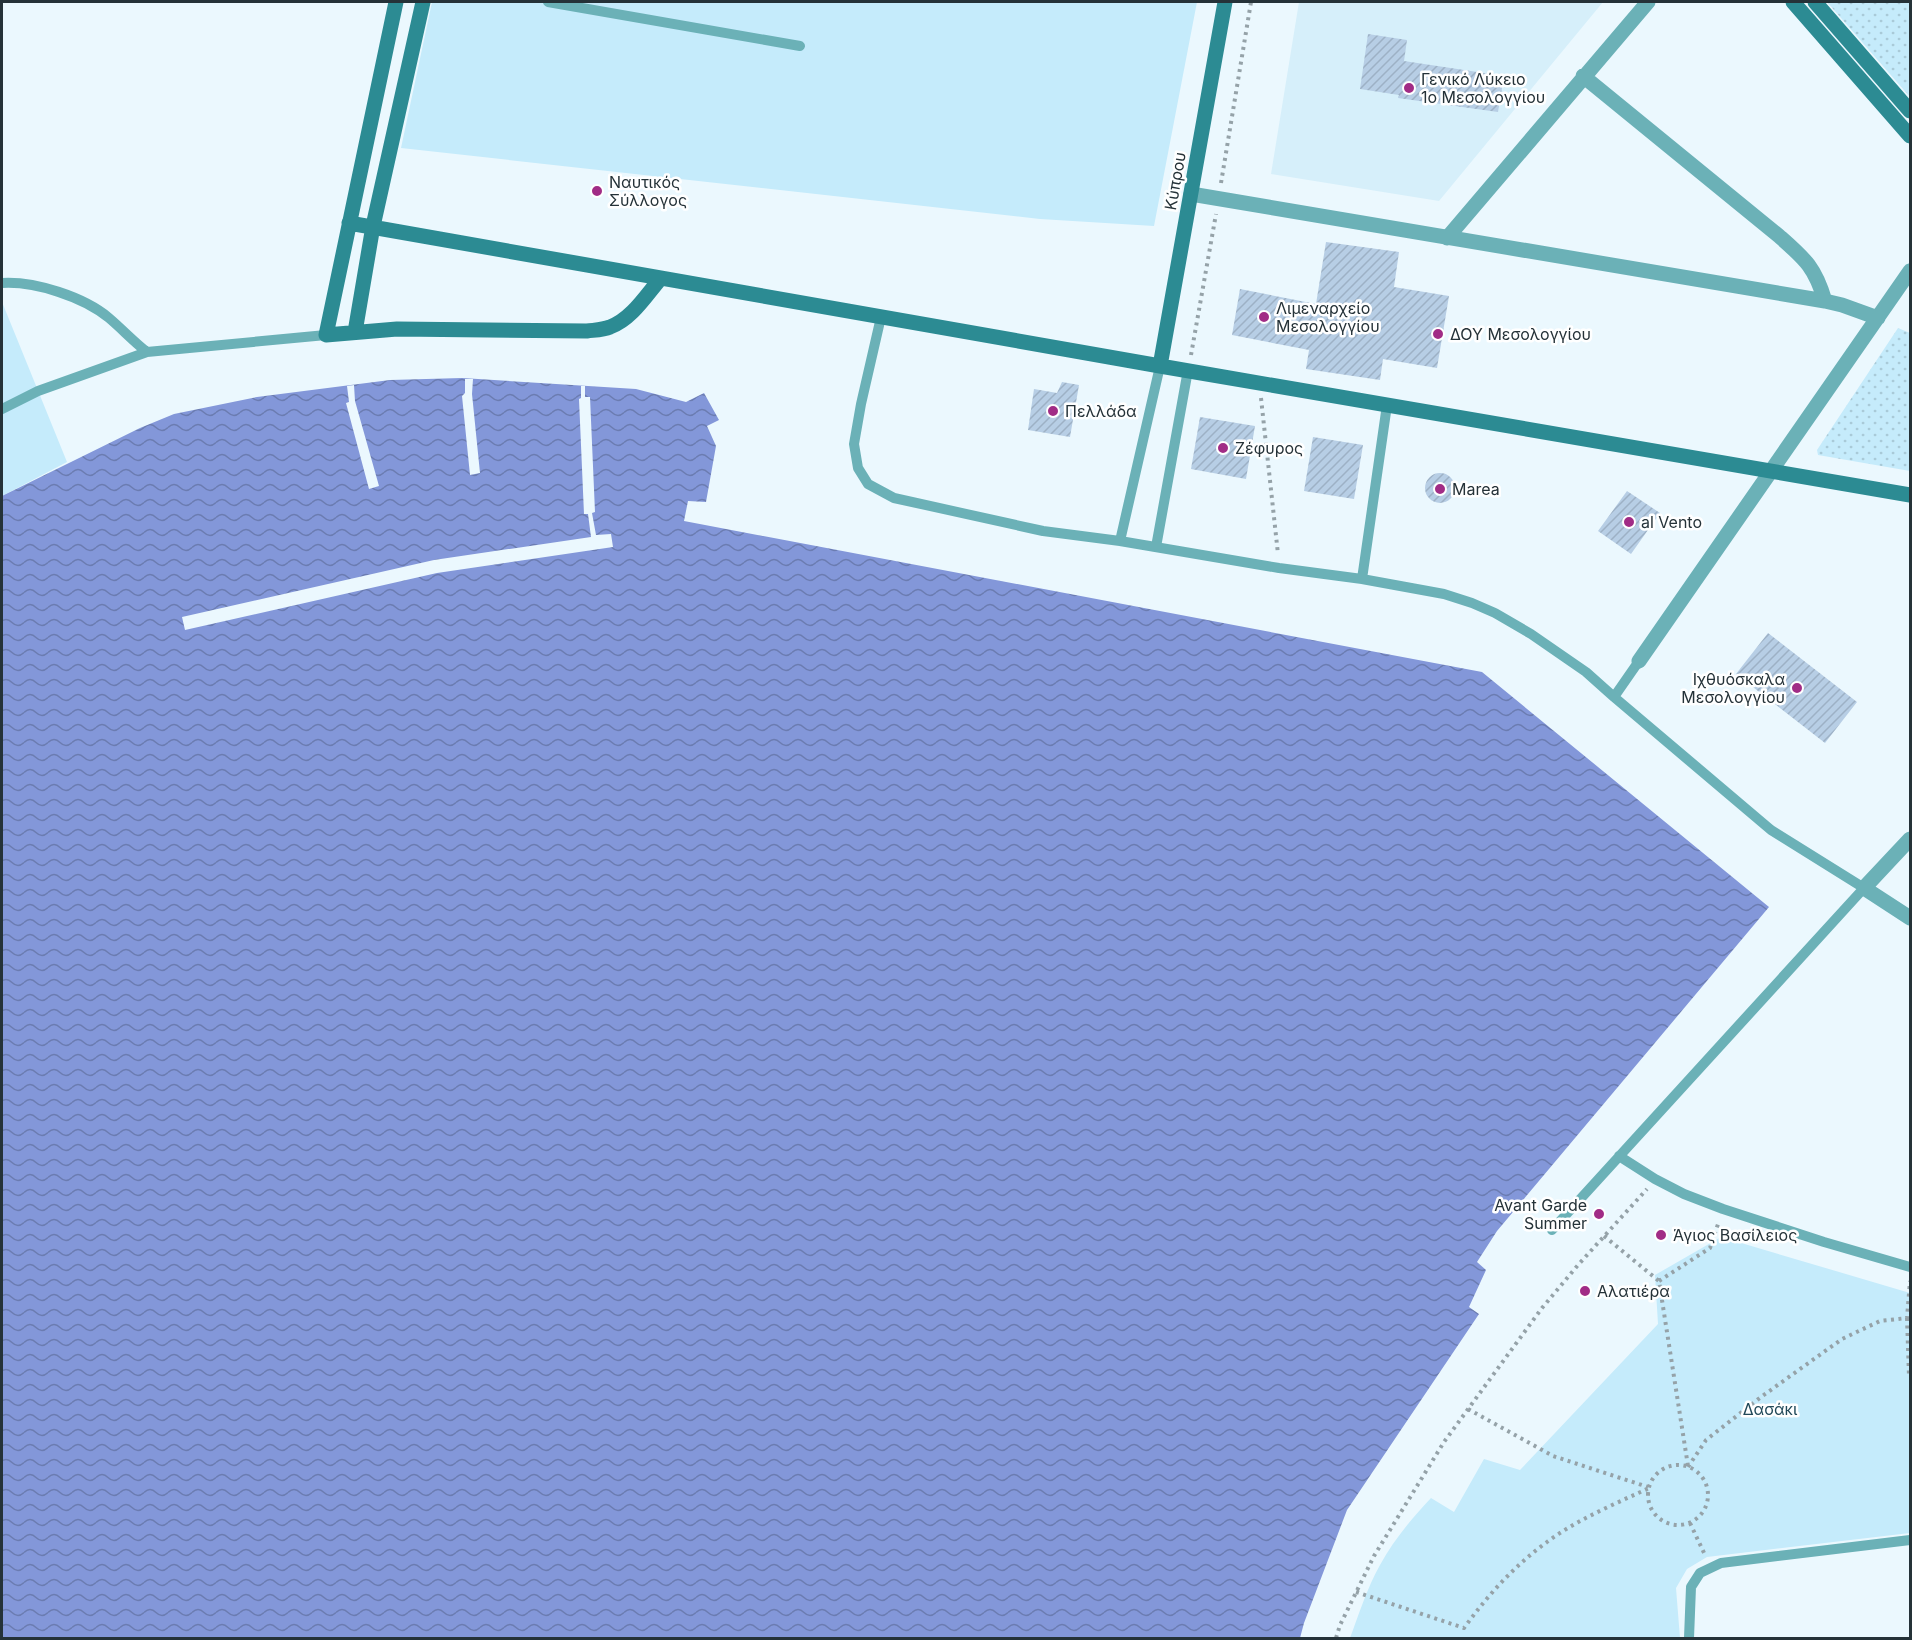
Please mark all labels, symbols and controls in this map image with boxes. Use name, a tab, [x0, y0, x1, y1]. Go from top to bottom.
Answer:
place label: Γενικό Λύκειο 1ο Μεσολογγίου	[1421, 69, 1545, 107]
marker: Γενικό Λύκειο 1ο Μεσολογγίου	[1402, 81, 1416, 95]
street label: Κύπρου	[1160, 150, 1190, 212]
place label: Ναυτικός Σύλλογος	[609, 172, 687, 210]
marker: Ναυτικός Σύλλογος	[590, 184, 604, 198]
place label: Λιμεναρχείο Μεσολογγίου	[1276, 298, 1380, 336]
marker: Λιμεναρχείο Μεσολογγίου	[1257, 310, 1271, 324]
place label: ΔΟΥ Μεσολογγίου	[1450, 324, 1591, 344]
marker: ΔΟΥ Μεσολογγίου	[1431, 327, 1445, 341]
place label: Πελλάδα	[1065, 401, 1137, 421]
marker: Πελλάδα	[1046, 404, 1060, 418]
place label: Ζέφυρος	[1235, 438, 1303, 458]
marker: Ζέφυρος	[1216, 441, 1230, 455]
place label: Marea	[1452, 479, 1500, 499]
marker: Marea	[1433, 482, 1447, 496]
place label: al Vento	[1641, 512, 1702, 532]
marker: al Vento	[1622, 515, 1636, 529]
place label: Ιχθυόσκαλα Μεσολογγίου	[1681, 669, 1785, 707]
marker: Ιχθυόσκαλα Μεσολογγίου	[1790, 681, 1804, 695]
place label: Avant Garde Summer	[1494, 1195, 1587, 1233]
marker: Avant Garde Summer	[1592, 1207, 1606, 1221]
place label: Άγιος Βασίλειος	[1673, 1225, 1797, 1245]
marker: Άγιος Βασίλειος	[1654, 1228, 1668, 1242]
place label: Αλατιέρα	[1597, 1281, 1670, 1301]
marker: Αλατιέρα	[1578, 1284, 1592, 1298]
park label: Δασάκι	[1743, 1399, 1798, 1419]

